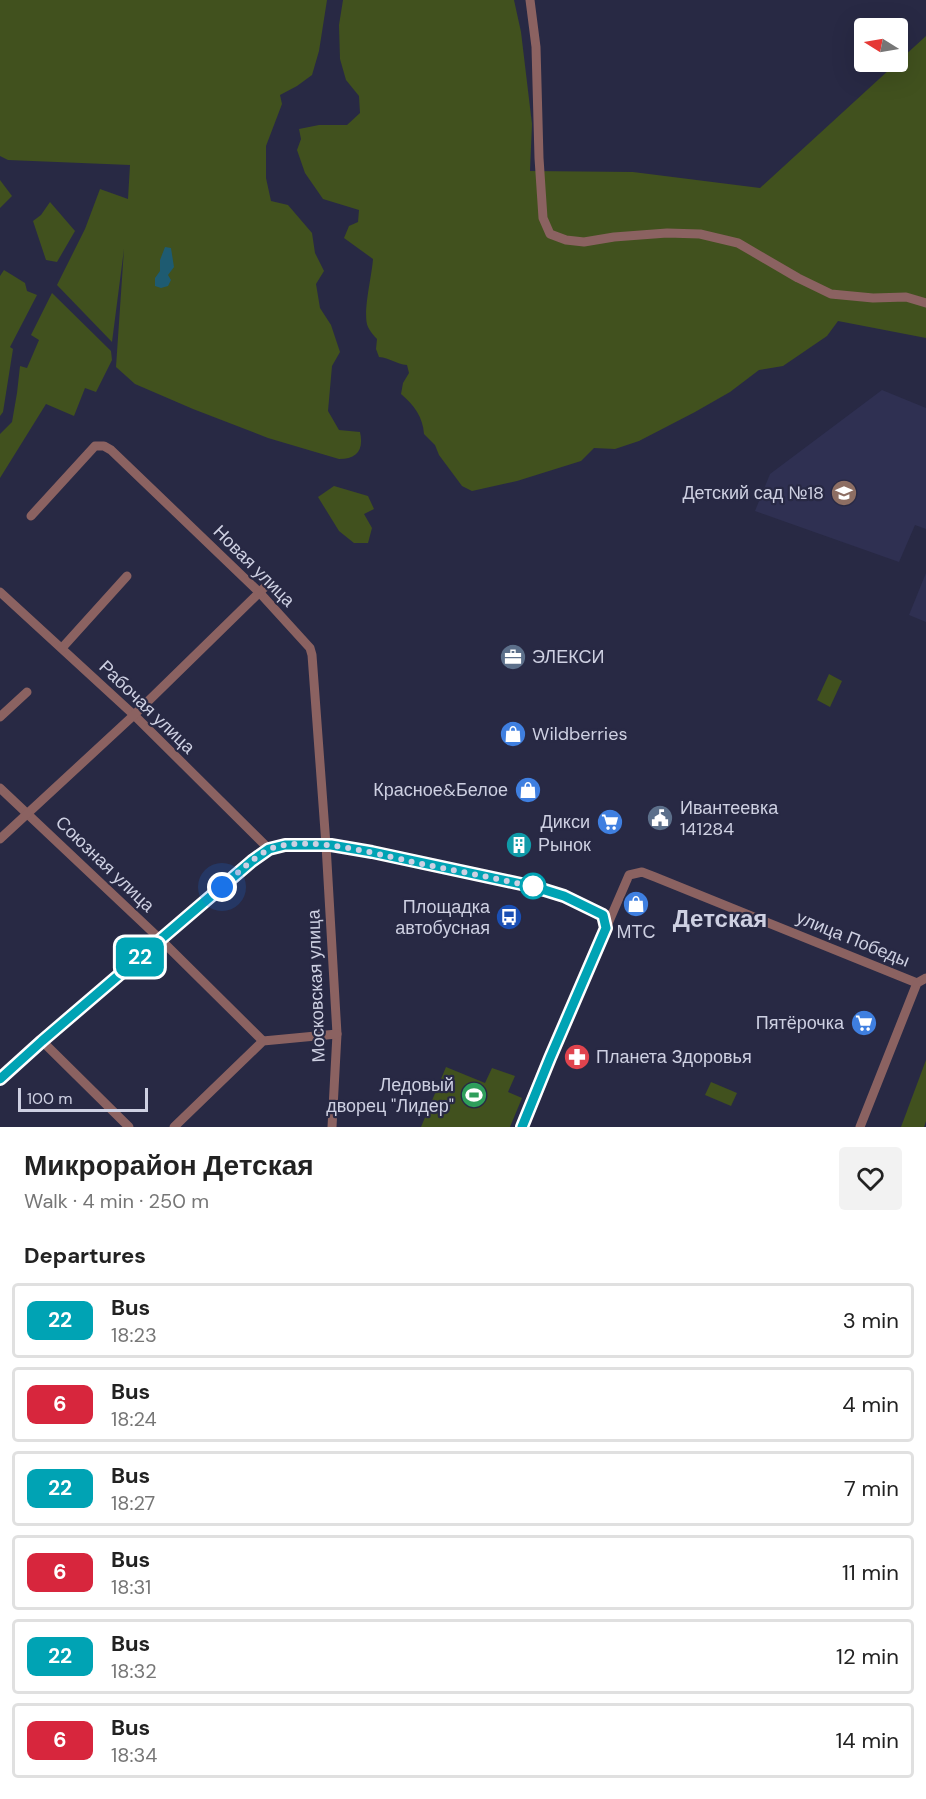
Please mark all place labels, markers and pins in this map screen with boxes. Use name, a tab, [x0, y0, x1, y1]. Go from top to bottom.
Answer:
school or university icon: Детский сад №18	[829, 478, 859, 508]
place label: Детский сад №18	[682, 481, 824, 505]
office icon: ЭЛЕКСИ	[498, 642, 528, 672]
place label: ЭЛЕКСИ	[532, 645, 604, 669]
shop icon: Wildberries	[498, 719, 528, 749]
place label: Wildberries	[532, 722, 627, 746]
shop icon: Красное&Белое	[513, 775, 543, 805]
place label: Красное&Белое	[373, 778, 508, 802]
place label: Ивантеевка 141284	[680, 796, 779, 841]
public building icon: Ивантеевка 141284	[645, 803, 675, 833]
supermarket icon: Дикси	[595, 807, 625, 837]
place label: Дикси	[541, 810, 590, 834]
building icon: Рынок	[504, 830, 534, 860]
place label: Рынок	[538, 833, 591, 857]
unlabelled marker	[520, 873, 546, 899]
shop icon: МТС	[621, 889, 651, 919]
place label: Площадка автобусная	[395, 895, 491, 940]
bus stop icon: Площадка автобусная	[494, 902, 524, 932]
place label: МТС	[617, 920, 656, 944]
supermarket icon: Пятёрочка	[849, 1008, 879, 1038]
place label: Пятёрочка	[756, 1011, 845, 1035]
pharmacy icon: Планета Здоровья	[562, 1042, 592, 1072]
place label: Планета Здоровья	[596, 1045, 752, 1069]
place label: Ледовый дворец "Лидер"	[326, 1073, 454, 1118]
sports icon: Ледовый дворец "Лидер"	[459, 1080, 489, 1110]

